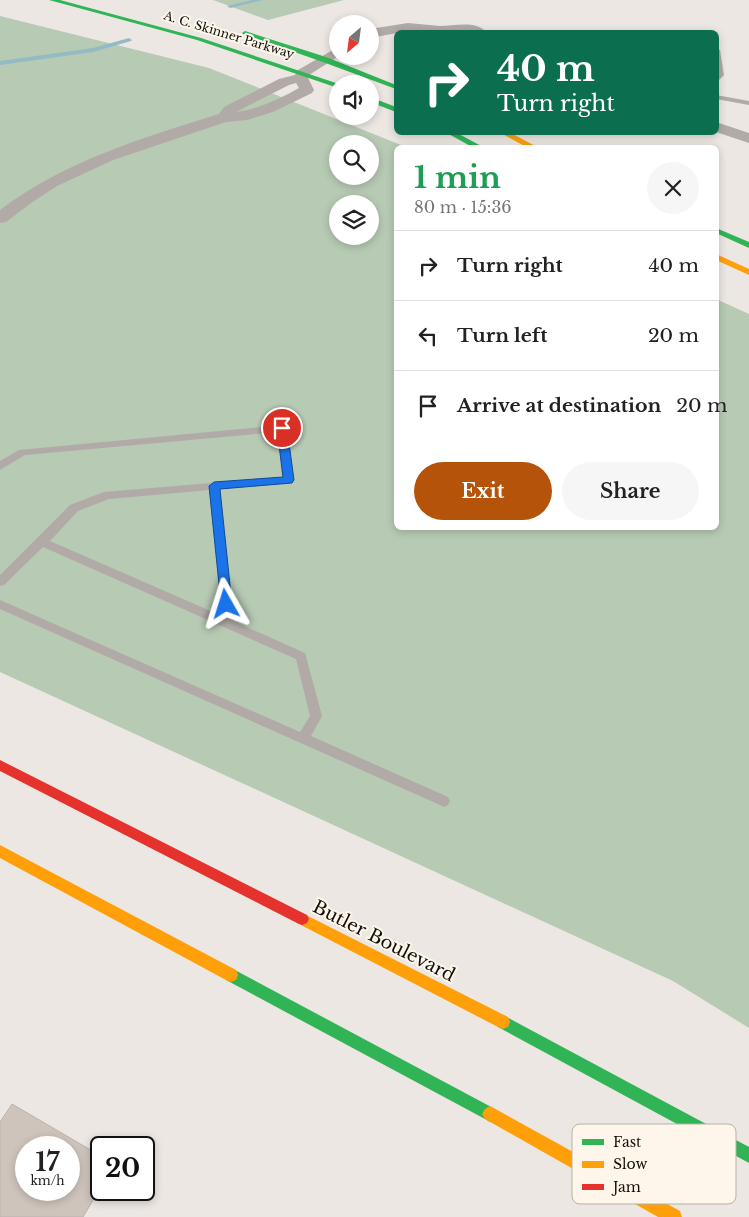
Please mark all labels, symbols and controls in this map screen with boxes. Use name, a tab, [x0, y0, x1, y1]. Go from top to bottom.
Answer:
street label: A. C. Skinner Parkway	[161, 7, 297, 62]
north arrow	[329, 15, 379, 65]
map controls	[329, 15, 379, 245]
text: 40 m	[497, 47, 595, 90]
icon: right	[414, 50, 479, 115]
button: sound	[329, 75, 379, 125]
text: Turn right	[497, 90, 615, 117]
button: search	[329, 135, 379, 185]
text: 1 min	[414, 159, 501, 196]
button: close	[647, 162, 699, 214]
button: layers	[329, 195, 379, 245]
text: 80 m · 15:36	[414, 197, 512, 217]
icon: right	[414, 252, 442, 280]
text: Turn right	[457, 254, 563, 277]
text: 40 m	[648, 254, 699, 277]
icon: left	[414, 322, 442, 350]
text: Turn left	[457, 324, 548, 347]
text: 20 m	[648, 324, 699, 347]
icon: arrive	[414, 392, 442, 420]
text: Arrive at destination	[457, 394, 661, 417]
text: 20 m	[676, 394, 727, 417]
pin	[261, 407, 303, 449]
icon: arrive	[268, 414, 296, 442]
button: Exit	[414, 462, 552, 520]
button: Share	[562, 462, 699, 520]
position arrow	[199, 577, 251, 629]
street label: Butler Boulevard	[309, 896, 459, 986]
legend	[572, 1124, 736, 1204]
text: Fast	[613, 1133, 642, 1151]
speed limit sign: 20	[90, 1136, 155, 1201]
text: 17	[36, 1147, 59, 1178]
text: Slow	[613, 1155, 647, 1173]
text: km/h	[30, 1173, 65, 1188]
text: Jam	[611, 1178, 641, 1196]

